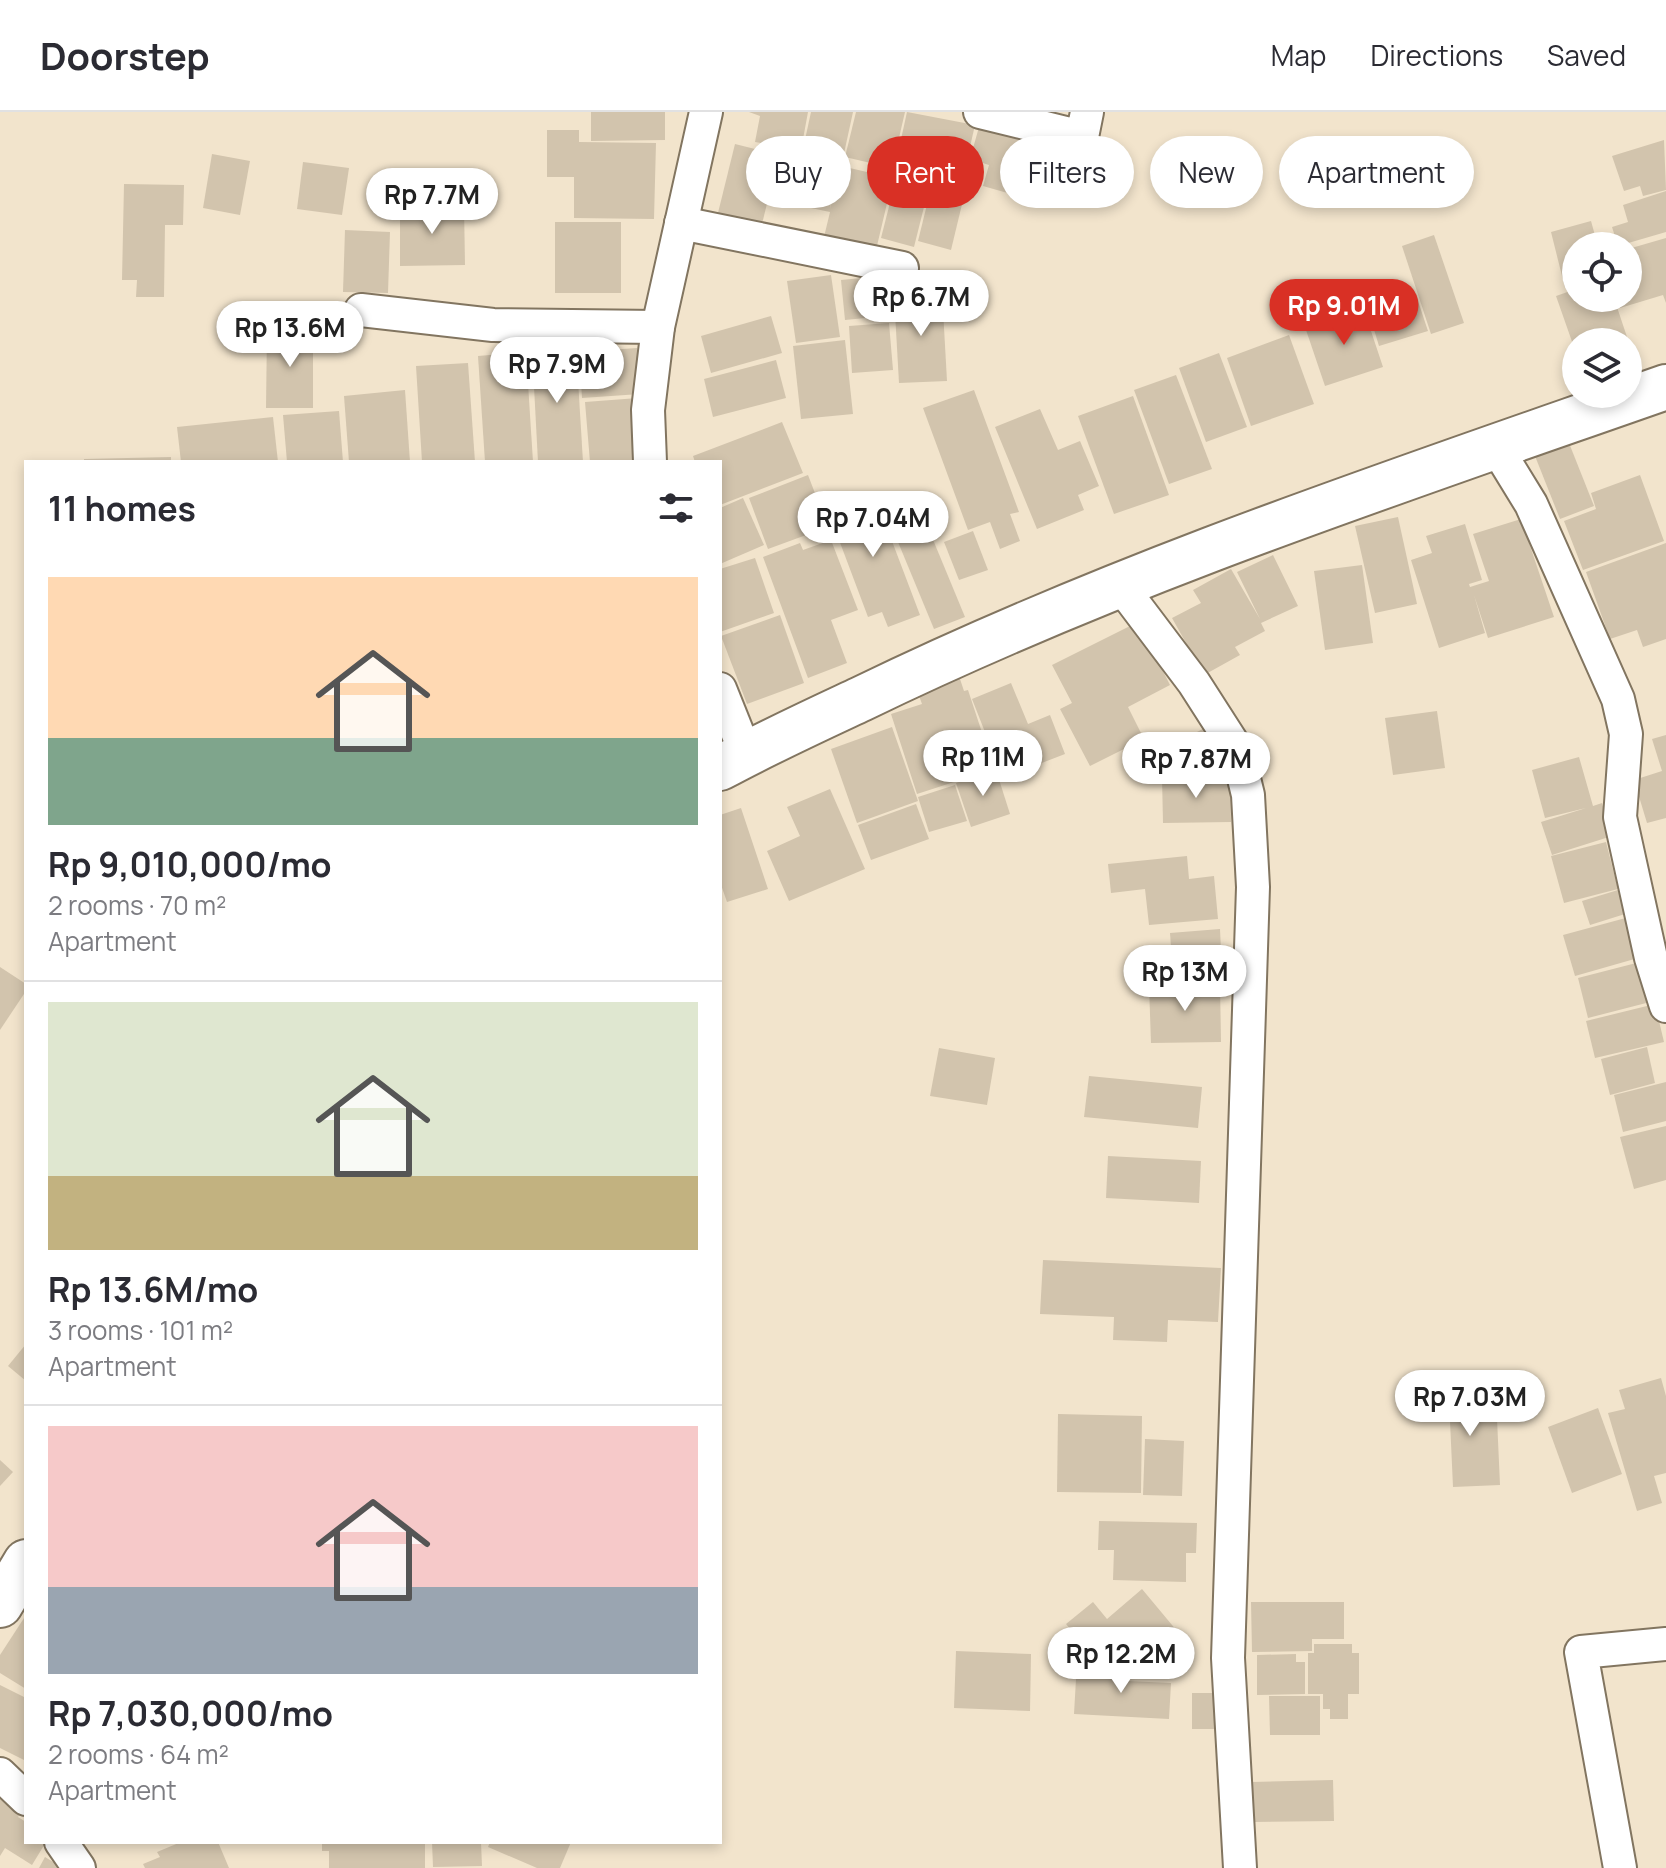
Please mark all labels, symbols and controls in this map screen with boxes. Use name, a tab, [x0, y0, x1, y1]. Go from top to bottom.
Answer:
text: Doorstep	[40, 29, 210, 81]
text: Map	[1271, 36, 1326, 74]
text: Directions	[1370, 36, 1503, 74]
text: Saved	[1547, 36, 1626, 74]
chip: Buy	[746, 136, 851, 208]
chip: Rent	[867, 136, 984, 208]
chip: Filters	[1000, 136, 1134, 208]
chip: New	[1150, 136, 1263, 208]
chip: Apartment	[1279, 136, 1474, 208]
pin: Rp 7.7M	[358, 168, 506, 236]
text: Rp 7.7M	[384, 176, 480, 212]
map controls	[1562, 232, 1642, 408]
button: locate	[1562, 232, 1642, 312]
pin: Rp 6.7M	[847, 270, 995, 338]
text: Rp 6.7M	[872, 278, 970, 314]
pin: Rp 9.01M	[1261, 279, 1427, 347]
text: Rp 9.01M	[1287, 287, 1401, 323]
pin: Rp 13.6M	[207, 301, 373, 369]
text: Rp 13.6M	[234, 309, 346, 345]
button: layers	[1562, 328, 1642, 408]
pin: Rp 7.9M	[483, 337, 631, 405]
text: Rp 7.9M	[508, 345, 606, 381]
text: 11 homes	[48, 485, 196, 531]
icon: filters	[654, 486, 698, 530]
pin: Rp 7.04M	[790, 491, 956, 559]
text: Rp 7.04M	[816, 499, 930, 535]
icon: home	[301, 629, 445, 773]
pin: Rp 11M	[918, 730, 1048, 798]
pin: Rp 7.87M	[1113, 732, 1279, 800]
text: Rp 11M	[941, 738, 1025, 774]
text: Rp 7.87M	[1140, 740, 1252, 776]
text: Rp 9,010,000/mo	[48, 841, 332, 887]
text: 2 rooms · 70 m²	[48, 887, 226, 923]
text: Apartment	[48, 923, 177, 959]
pin: Rp 13M	[1120, 945, 1250, 1013]
text: Rp 13M	[1141, 953, 1229, 989]
icon: home	[301, 1054, 445, 1198]
text: Rp 13.6M/mo	[48, 1266, 258, 1312]
text: 3 rooms · 101 m²	[48, 1312, 233, 1348]
text: Apartment	[48, 1348, 177, 1384]
pin: Rp 7.03M	[1387, 1370, 1553, 1438]
text: Rp 7.03M	[1413, 1378, 1527, 1414]
icon: home	[301, 1478, 445, 1622]
pin: Rp 12.2M	[1038, 1627, 1204, 1695]
text: Rp 12.2M	[1066, 1635, 1176, 1671]
text: Rp 7,030,000/mo	[48, 1690, 333, 1736]
text: 2 rooms · 64 m²	[48, 1736, 229, 1772]
text: Apartment	[48, 1772, 177, 1808]

